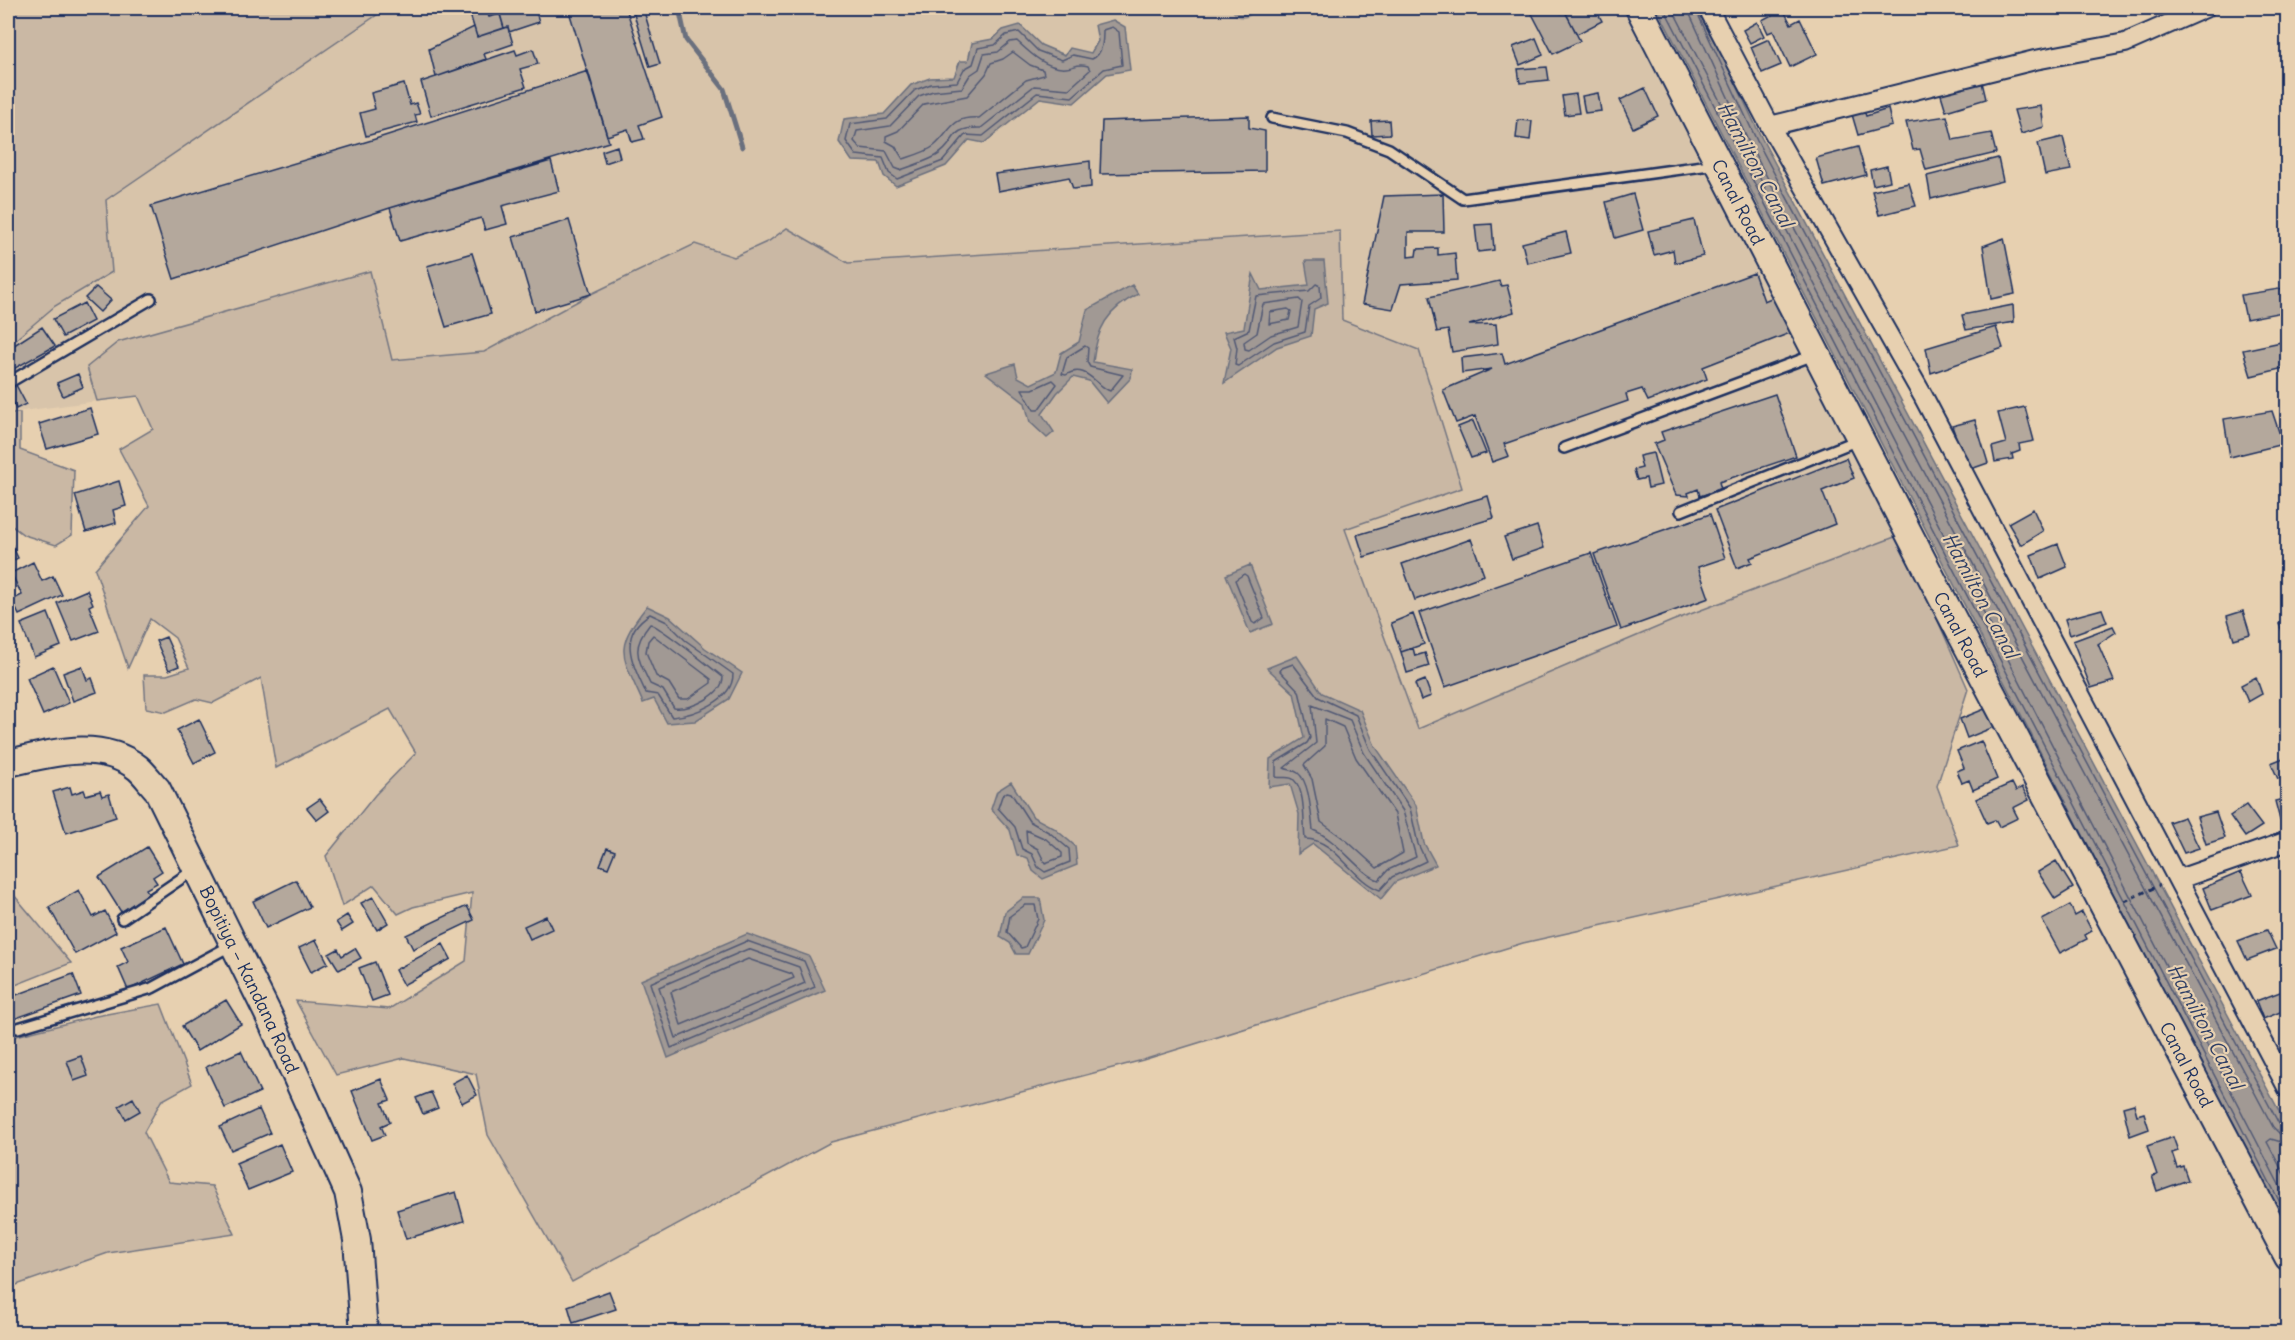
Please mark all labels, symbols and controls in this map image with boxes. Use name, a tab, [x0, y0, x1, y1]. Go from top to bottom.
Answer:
water label: Hamilton Canal	[1712, 97, 1801, 233]
street label: Canal Road	[1707, 155, 1770, 249]
water label: Hamilton Canal	[1937, 528, 2026, 664]
street label: Canal Road	[1929, 587, 1993, 681]
street label: Bopitiya – Kandana Road	[195, 882, 305, 1077]
water label: Hamilton Canal	[2162, 959, 2251, 1095]
street label: Canal Road	[2155, 1018, 2219, 1111]

